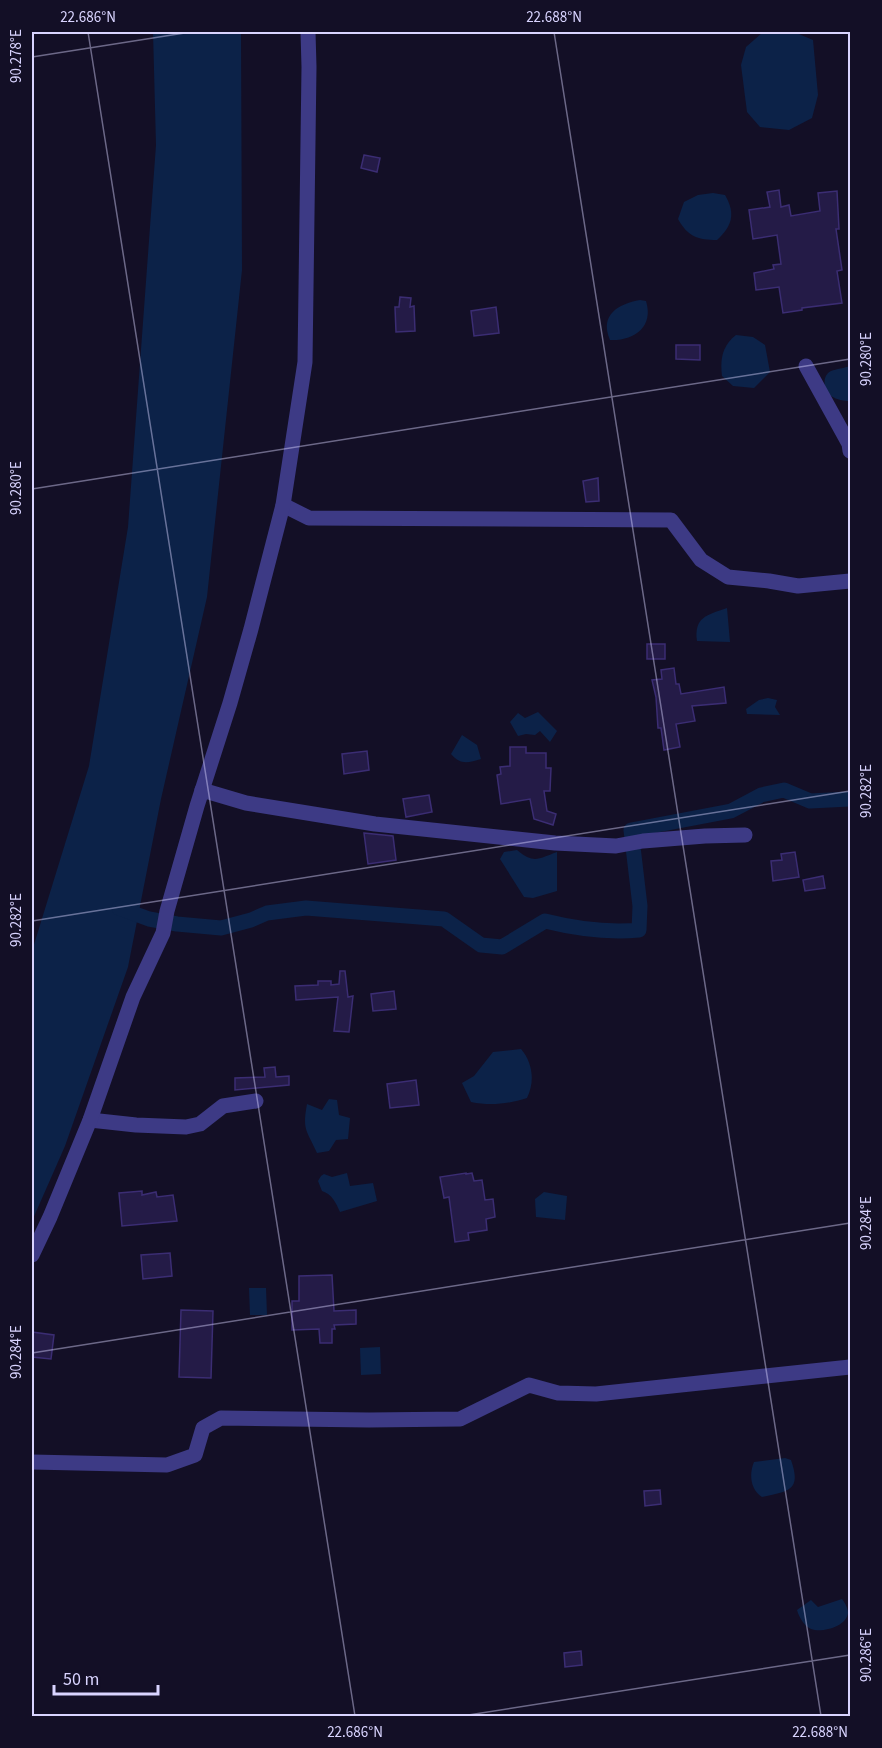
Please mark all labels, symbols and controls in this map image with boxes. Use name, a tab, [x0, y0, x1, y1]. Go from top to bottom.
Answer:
text: 22.686°N	[60, 7, 116, 28]
text: 22.688°N	[526, 7, 582, 28]
text: 90.278°E	[6, 29, 27, 83]
text: 90.280°E	[856, 332, 877, 386]
text: 90.280°E	[6, 461, 27, 515]
text: 90.282°E	[856, 764, 877, 818]
text: 90.282°E	[6, 893, 27, 947]
text: 90.284°E	[856, 1196, 877, 1250]
text: 90.284°E	[6, 1325, 27, 1379]
text: 90.286°E	[856, 1628, 877, 1682]
scale bar	[54, 1658, 158, 1696]
text: 50 m	[63, 1667, 99, 1692]
text: 22.686°N	[327, 1722, 383, 1743]
text: 22.688°N	[792, 1722, 848, 1743]

